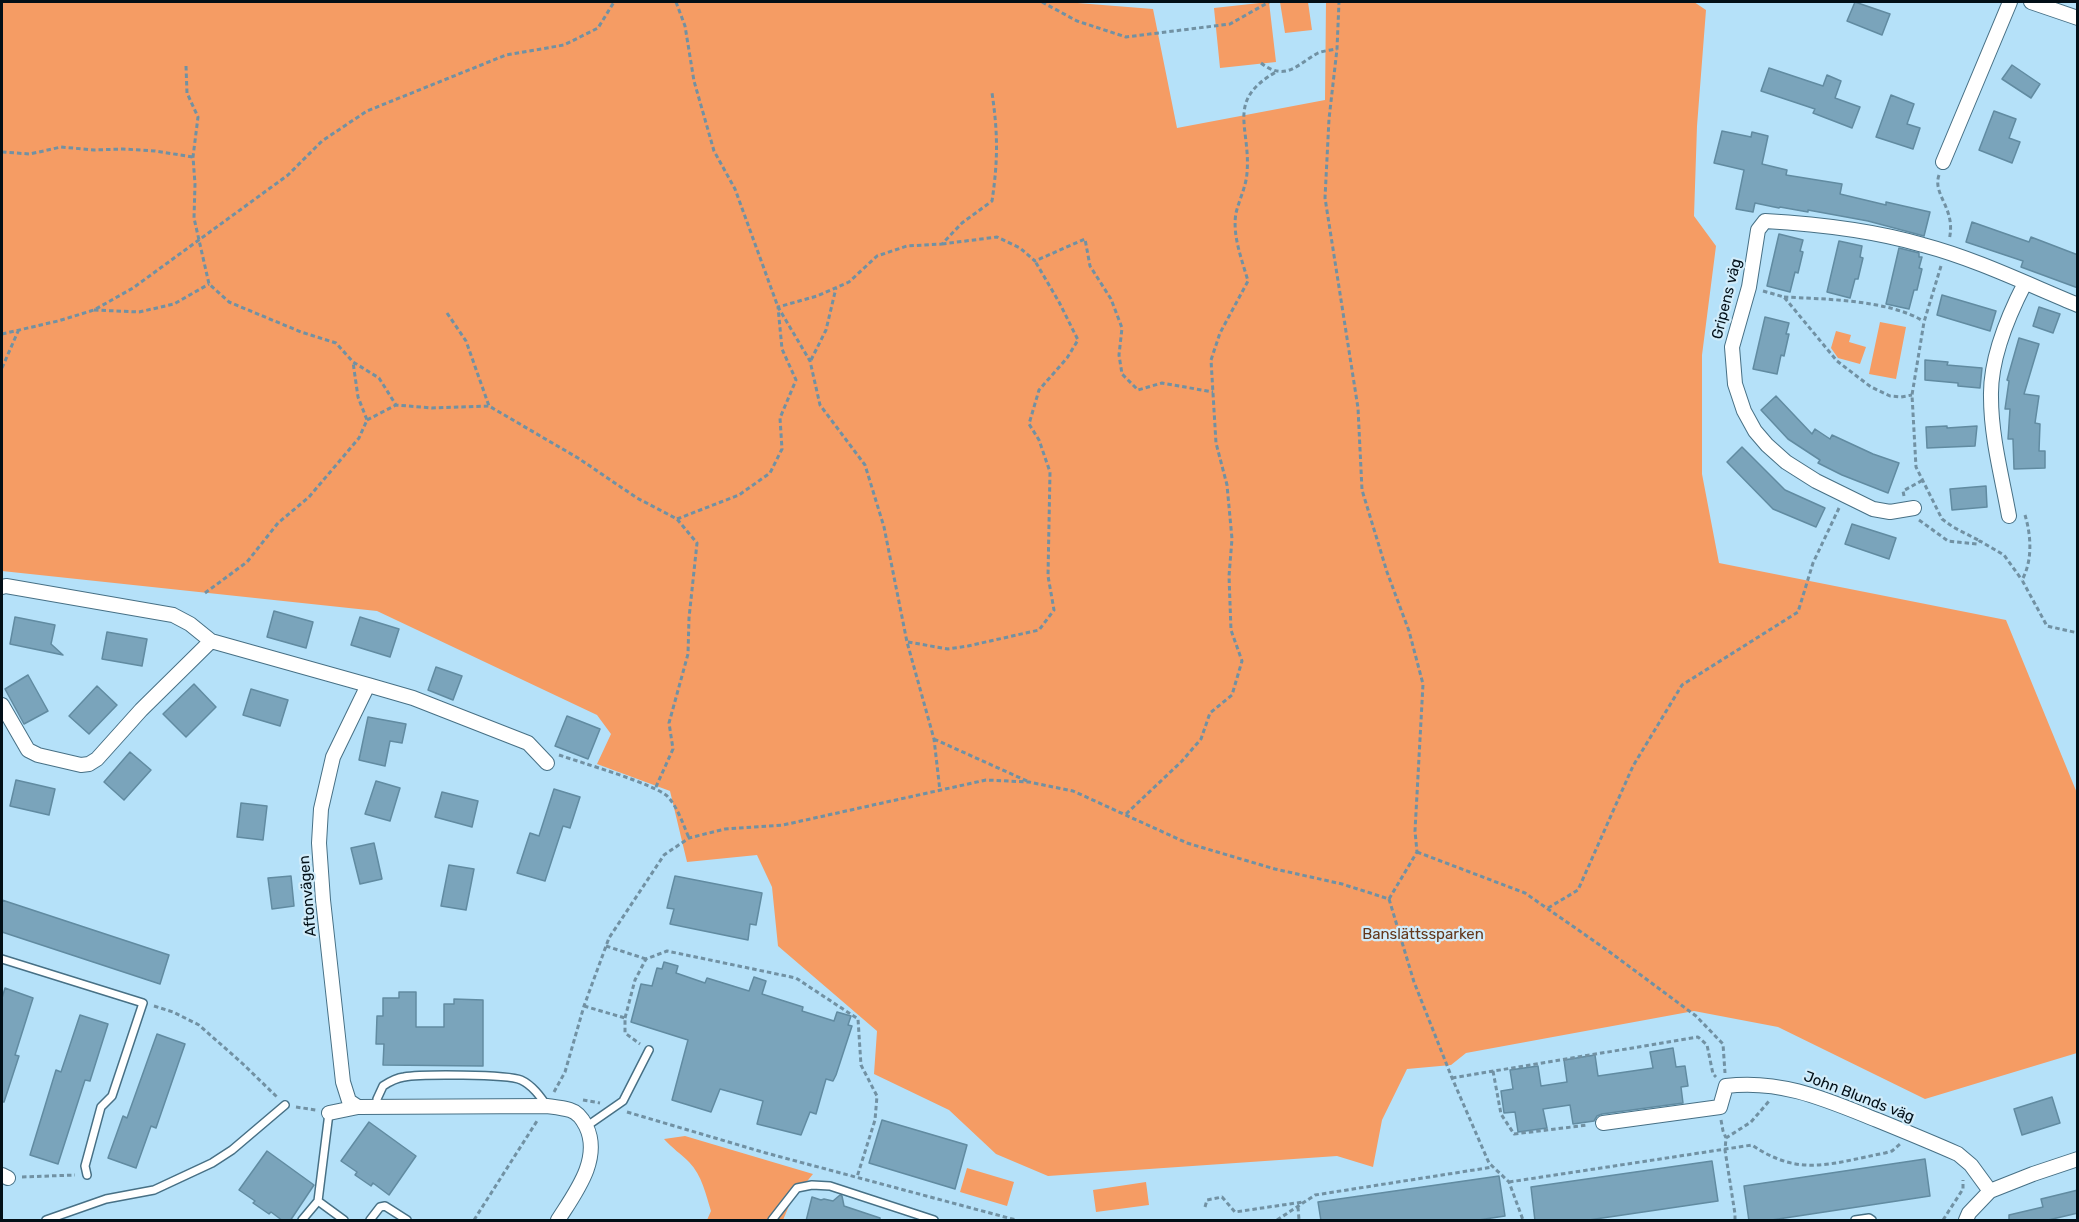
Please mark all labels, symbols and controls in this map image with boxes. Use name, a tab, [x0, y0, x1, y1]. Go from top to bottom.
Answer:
street label: Gripens väg	[1708, 257, 1746, 341]
street label: Aftonvägen	[295, 855, 321, 937]
park label: Banslättssparken	[1362, 926, 1484, 944]
street label: John Blunds väg	[1801, 1068, 1917, 1126]

